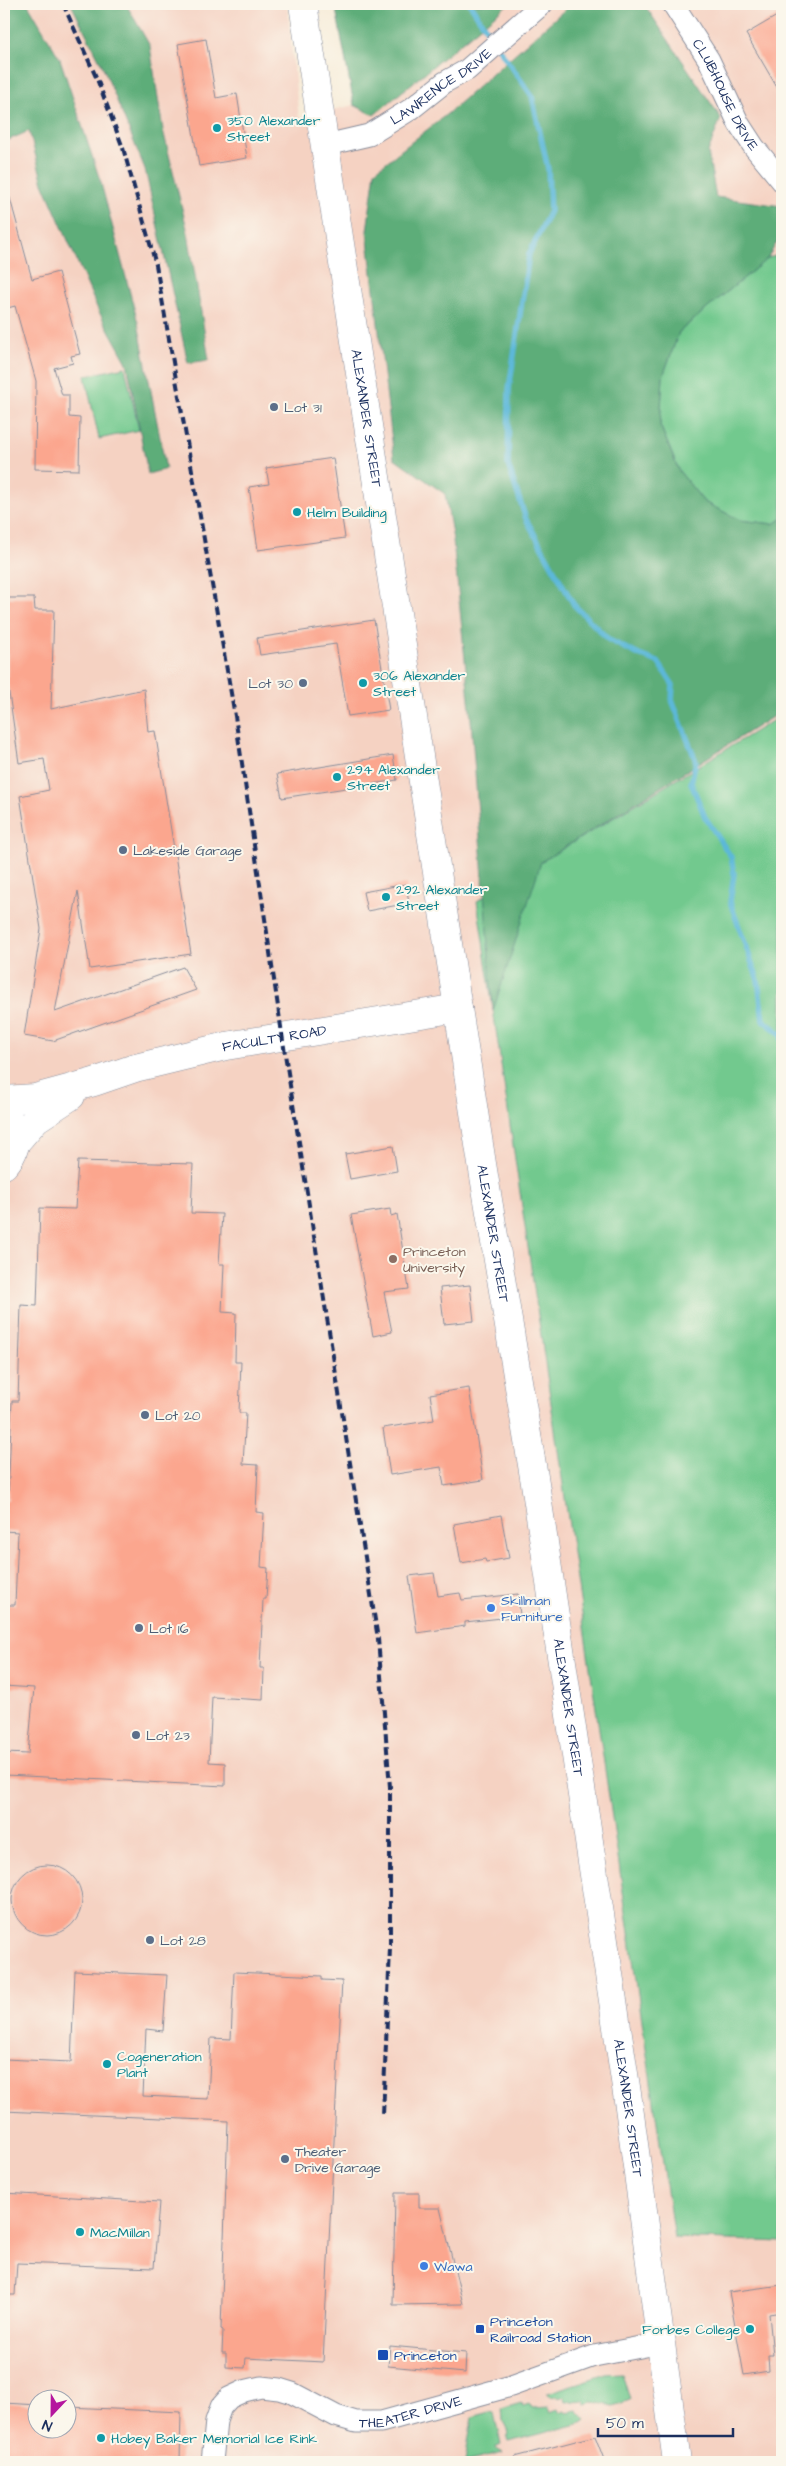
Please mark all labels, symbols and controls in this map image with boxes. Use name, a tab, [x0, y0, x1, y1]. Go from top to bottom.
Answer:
street label: CLUBHOUSE DRIVE	[687, 35, 763, 156]
street label: LAWRENCE DRIVE	[387, 43, 497, 130]
place label: 350 Alexander Street	[227, 111, 321, 147]
marker: 350 Alexander Street	[211, 122, 223, 134]
street label: ALEXANDER STREET	[345, 348, 386, 489]
place label: Lot 31	[284, 398, 322, 418]
marker: Lot 31	[268, 401, 280, 413]
place label: Helm Building	[307, 503, 387, 523]
marker: Helm Building	[291, 506, 303, 518]
place label: 306 Alexander Street	[373, 666, 466, 702]
place label: Lot 30	[248, 674, 293, 694]
marker: Lot 30	[297, 677, 309, 689]
marker: 306 Alexander Street	[357, 677, 369, 689]
place label: 294 Alexander Street	[347, 760, 440, 796]
marker: 294 Alexander Street	[331, 771, 343, 783]
place label: Lakeside Garage	[133, 841, 242, 861]
marker: Lakeside Garage	[117, 844, 129, 856]
place label: 292 Alexander Street	[396, 880, 488, 916]
marker: 292 Alexander Street	[380, 891, 392, 903]
street label: FACULTY ROAD	[221, 1021, 328, 1057]
street label: ALEXANDER STREET	[471, 1163, 514, 1304]
place label: Princeton University	[403, 1242, 466, 1278]
marker: Princeton University	[387, 1253, 399, 1265]
place label: Lot 20	[155, 1406, 201, 1426]
marker: Lot 20	[139, 1409, 151, 1421]
place label: Skillman Furniture	[501, 1591, 563, 1627]
marker: Skillman Furniture	[485, 1602, 497, 1614]
place label: Lot 16	[149, 1619, 189, 1639]
marker: Lot 16	[133, 1622, 145, 1634]
street label: ALEXANDER STREET	[548, 1637, 588, 1778]
place label: Lot 23	[146, 1726, 190, 1746]
marker: Lot 23	[130, 1729, 142, 1741]
place label: Lot 28	[160, 1931, 206, 1951]
marker: Lot 28	[144, 1934, 156, 1946]
street label: ALEXANDER STREET	[608, 2038, 647, 2179]
place label: Cogeneration Plant	[117, 2047, 202, 2083]
marker: Cogeneration Plant	[101, 2058, 113, 2070]
place label: Theater Drive Garage	[295, 2142, 381, 2178]
marker: Theater Drive Garage	[279, 2153, 291, 2165]
place label: MacMillan	[90, 2223, 150, 2243]
marker: MacMillan	[74, 2226, 86, 2238]
place label: Wawa	[434, 2257, 473, 2277]
marker: Wawa	[418, 2260, 430, 2272]
place label: Princeton Railroad Station	[490, 2312, 591, 2348]
place label: Forbes College	[642, 2320, 740, 2340]
marker: Princeton Railroad Station	[474, 2323, 486, 2335]
marker: Forbes College	[744, 2323, 756, 2335]
place label: Princeton	[394, 2346, 457, 2366]
marker: Princeton	[376, 2348, 390, 2362]
north arrow	[28, 2388, 78, 2438]
street label: THEATER DRIVE	[359, 2391, 465, 2433]
scale bar	[598, 2406, 734, 2438]
text: 50 m	[606, 2413, 644, 2434]
text: N	[39, 2414, 55, 2436]
place label: Hobey Baker Memorial Ice Rink	[111, 2429, 318, 2449]
marker: Hobey Baker Memorial Ice Rink	[95, 2432, 107, 2444]

